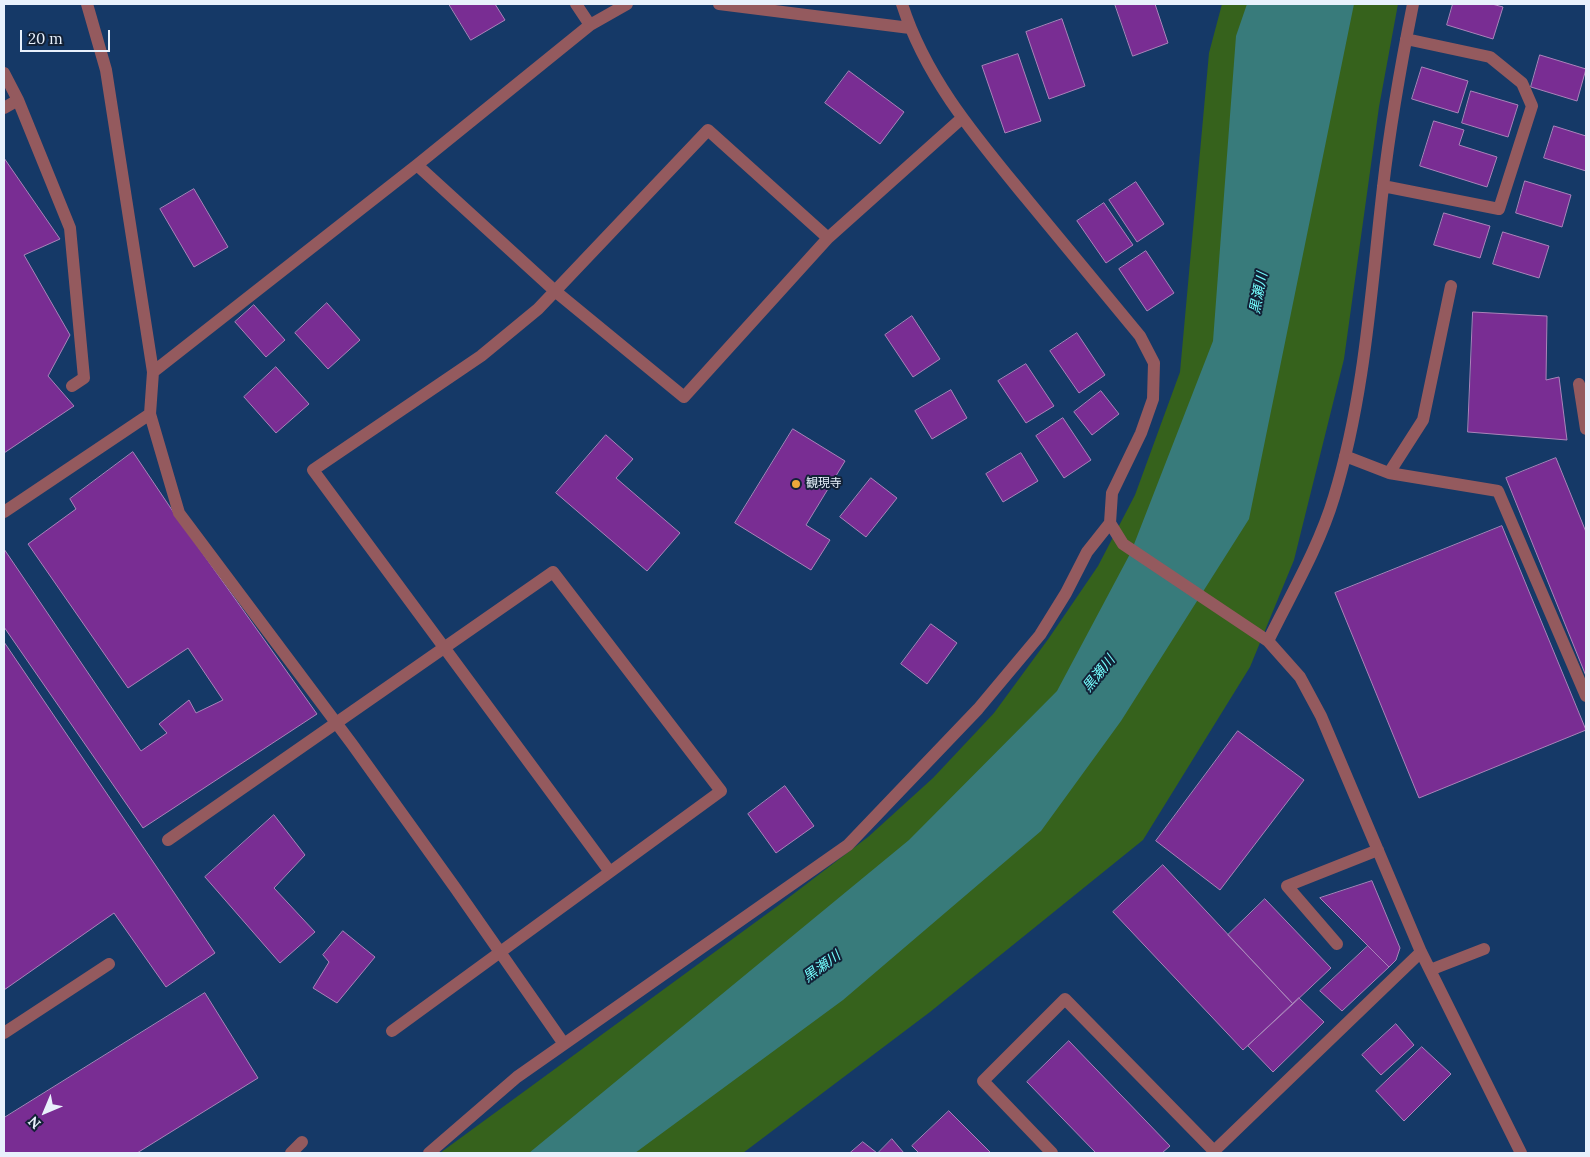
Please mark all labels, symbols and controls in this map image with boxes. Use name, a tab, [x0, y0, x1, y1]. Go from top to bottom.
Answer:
scale bar	[22, 20, 112, 52]
text: 20 m	[28, 29, 63, 48]
water label: 黒瀬川	[1247, 271, 1271, 315]
place label: 観現寺	[806, 477, 842, 491]
marker: 観現寺	[790, 478, 802, 490]
water label: 黒瀬川	[1079, 652, 1119, 696]
water label: 黒瀬川	[800, 948, 844, 986]
north arrow	[20, 1087, 70, 1137]
text: N	[24, 1112, 45, 1133]

